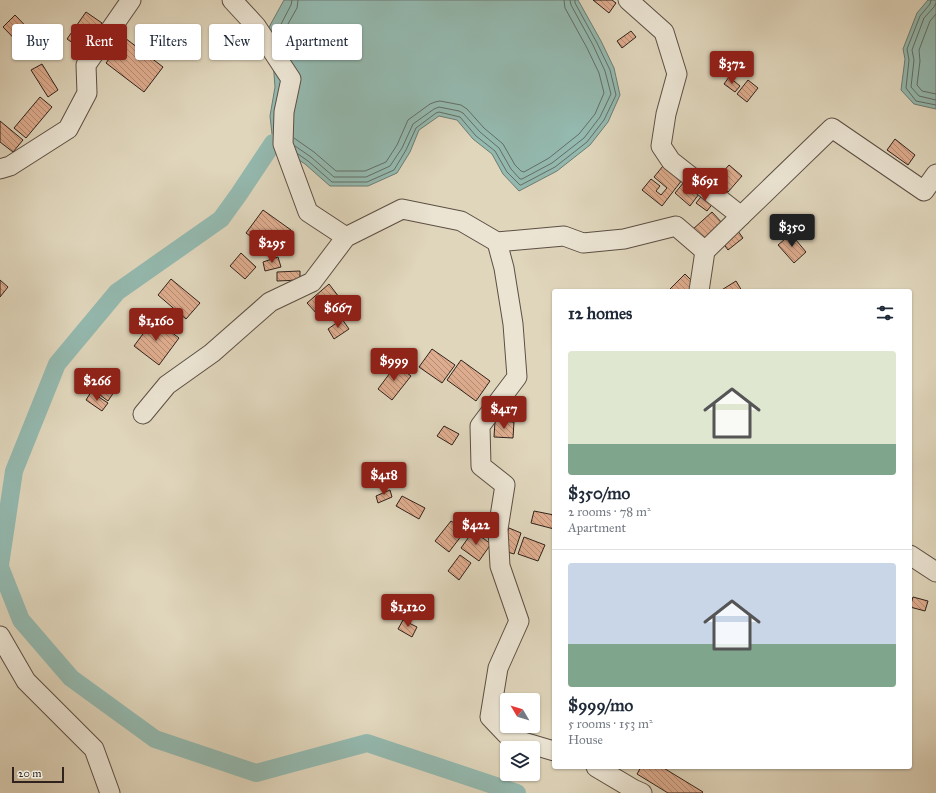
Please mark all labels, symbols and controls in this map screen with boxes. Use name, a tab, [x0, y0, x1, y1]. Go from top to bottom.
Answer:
chip: Buy	[12, 24, 63, 60]
chip: Rent	[71, 24, 127, 60]
chip: Filters	[135, 24, 201, 60]
chip: New	[209, 24, 264, 60]
chip: Apartment	[272, 24, 362, 60]
pin: $372	[708, 51, 756, 85]
text: $372	[719, 56, 745, 72]
pin: $691	[681, 168, 729, 202]
text: $691	[692, 173, 718, 189]
pin: $350	[768, 214, 816, 248]
text: $350	[779, 219, 805, 235]
pin: $295	[248, 230, 296, 264]
text: $295	[258, 235, 286, 251]
pin: $667	[314, 295, 362, 329]
text: $667	[324, 300, 352, 316]
icon: filters	[874, 302, 896, 324]
text: 12 homes	[568, 303, 632, 324]
pin: $1,160	[123, 308, 189, 342]
text: $1,160	[138, 313, 174, 329]
pin: $999	[370, 348, 418, 382]
text: $999	[380, 353, 408, 369]
pin: $266	[73, 368, 121, 402]
text: $266	[83, 373, 111, 389]
icon: home	[696, 377, 768, 449]
pin: $417	[480, 396, 528, 430]
text: $417	[490, 401, 518, 417]
pin: $418	[360, 462, 408, 496]
text: $418	[370, 467, 398, 483]
text: $350/mo	[568, 483, 630, 504]
text: 2 rooms · 78 m²	[568, 504, 651, 520]
pin: $422	[452, 512, 500, 546]
text: $422	[462, 517, 490, 533]
text: Apartment	[568, 520, 626, 536]
icon: home	[696, 589, 768, 661]
pin: $1,120	[375, 594, 441, 628]
text: $1,120	[390, 599, 426, 615]
north arrow	[500, 693, 540, 733]
map controls	[500, 693, 540, 781]
text: $999/mo	[568, 695, 633, 716]
text: 5 rooms · 153 m²	[568, 716, 653, 732]
text: House	[568, 732, 603, 748]
button: layers	[500, 741, 540, 781]
scale bar	[12, 765, 64, 784]
text: 20 m	[18, 767, 41, 780]

